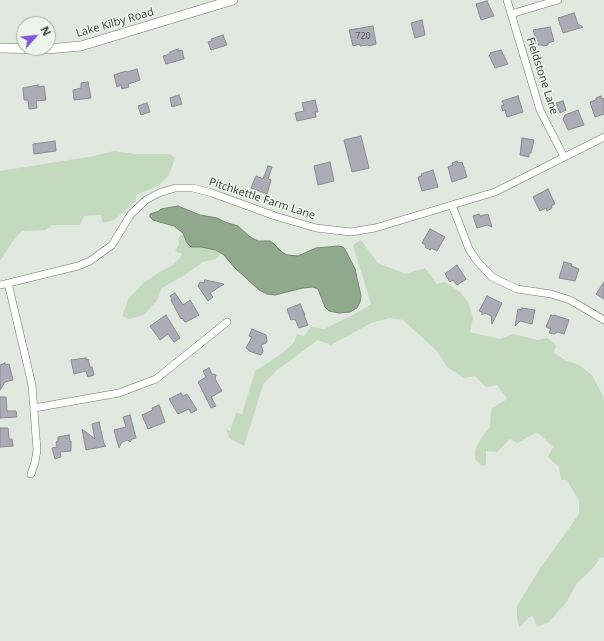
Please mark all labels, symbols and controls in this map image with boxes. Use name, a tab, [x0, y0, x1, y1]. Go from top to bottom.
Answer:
street label: Lake Kilby Road	[75, 6, 155, 40]
north arrow	[16, 16, 56, 56]
text: N	[38, 23, 55, 38]
house number: 720	[355, 31, 371, 41]
street label: Fieldstone Lane	[523, 36, 561, 116]
street label: Pitchkettle Farm Lane	[207, 176, 317, 222]

